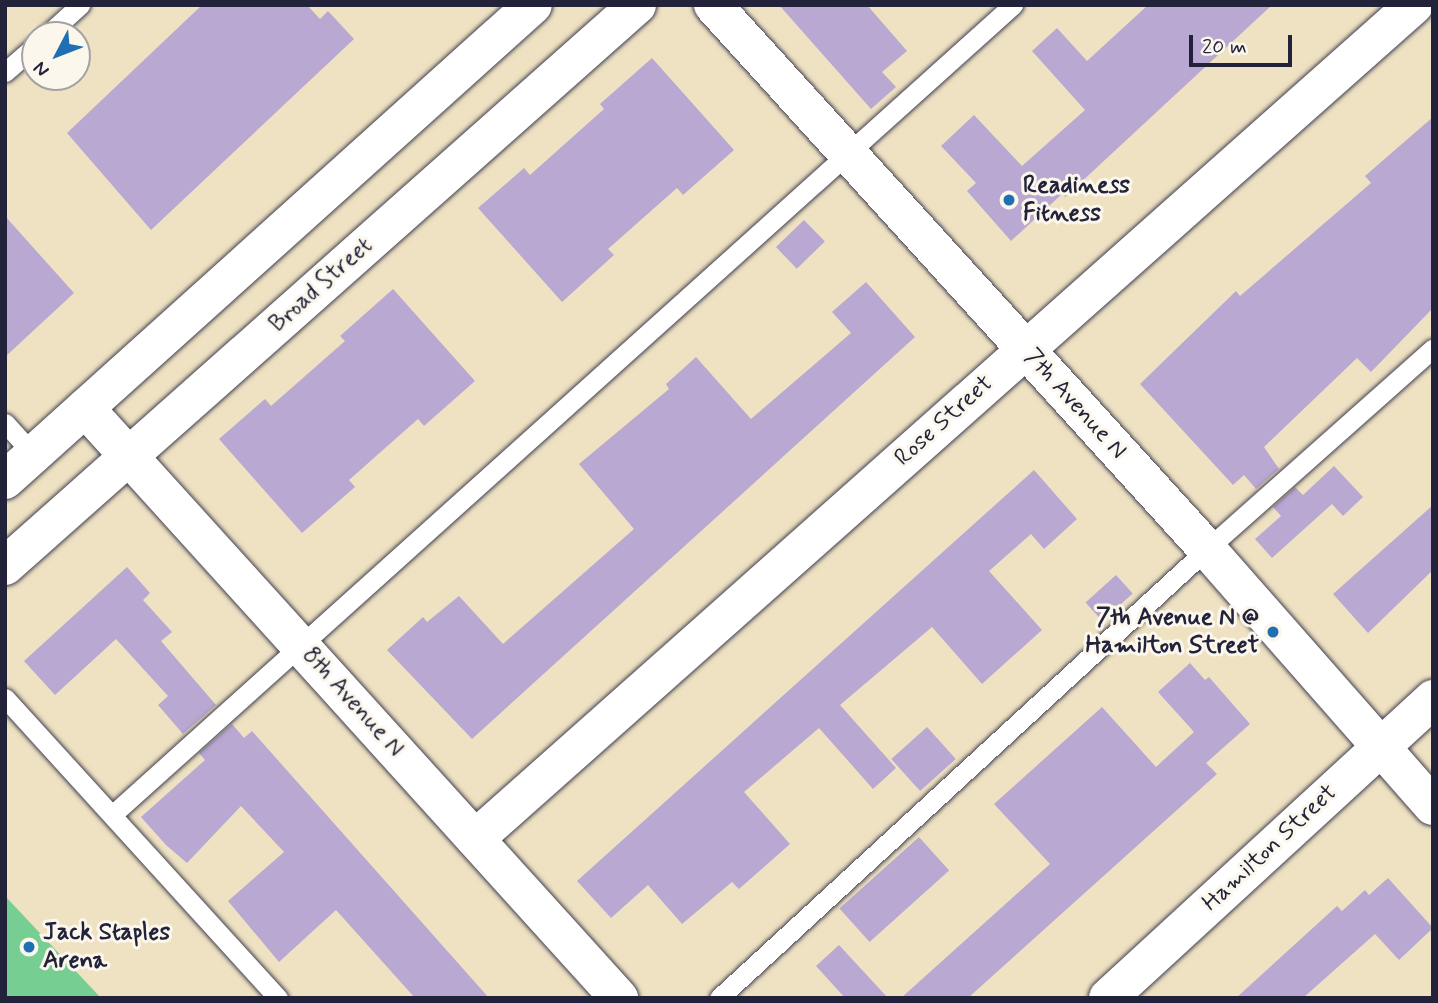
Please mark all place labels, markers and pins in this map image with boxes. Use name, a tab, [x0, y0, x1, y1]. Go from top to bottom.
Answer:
place label: Readiness Fitness	[1023, 172, 1130, 228]
marker: Readiness Fitness	[1001, 192, 1017, 208]
place label: 7th Avenue N @ Hamilton Street	[1087, 604, 1259, 660]
marker: 7th Avenue N @ Hamilton Street	[1265, 624, 1281, 640]
place label: Jack Staples Arena	[43, 919, 170, 975]
marker: Jack Staples Arena	[21, 939, 37, 955]

